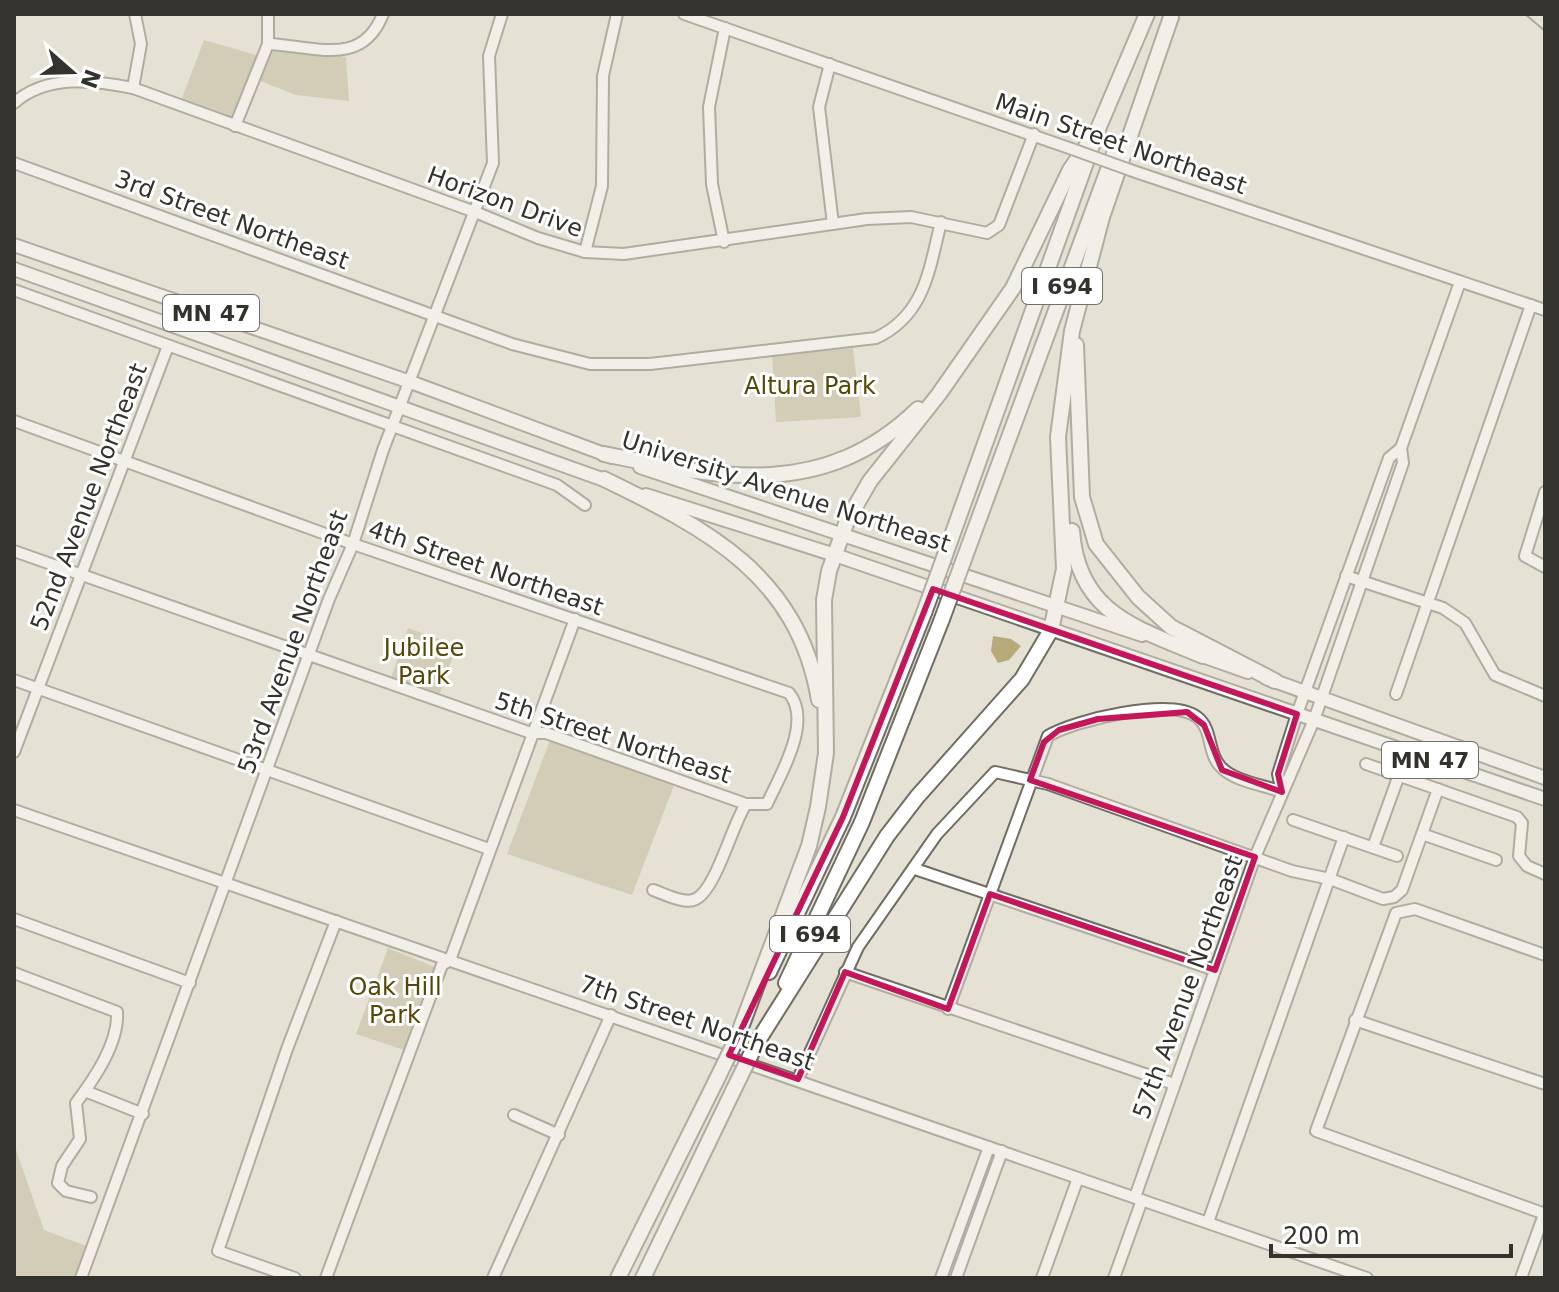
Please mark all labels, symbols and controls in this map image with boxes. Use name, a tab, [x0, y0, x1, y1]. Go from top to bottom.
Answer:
north arrow	[32, 32, 112, 112]
text: N	[75, 66, 105, 92]
street label: Main Street Northeast	[992, 88, 1250, 200]
street label: Horizon Drive	[423, 161, 587, 243]
street label: 3rd Street Northeast	[111, 165, 353, 275]
road number: I 694	[1022, 268, 1102, 304]
road number: MN 47	[163, 295, 259, 331]
street label: 52nd Avenue Northeast	[25, 359, 153, 635]
park label: Altura Park	[744, 372, 876, 400]
street label: University Avenue Northeast	[618, 426, 954, 558]
street label: 53rd Avenue Northeast	[232, 507, 354, 777]
street label: 4th Street Northeast	[365, 515, 607, 621]
park label: Jubilee Park	[382, 634, 464, 690]
street label: 5th Street Northeast	[491, 687, 735, 789]
road number: MN 47	[1382, 742, 1478, 778]
street label: 57th Avenue Northeast	[1127, 852, 1249, 1122]
road number: I 694	[770, 916, 850, 952]
street label: 7th Street Northeast	[576, 970, 818, 1076]
park label: Oak Hill Park	[348, 973, 442, 1029]
scale bar	[1271, 1208, 1511, 1258]
text: 200 m	[1283, 1222, 1360, 1250]

